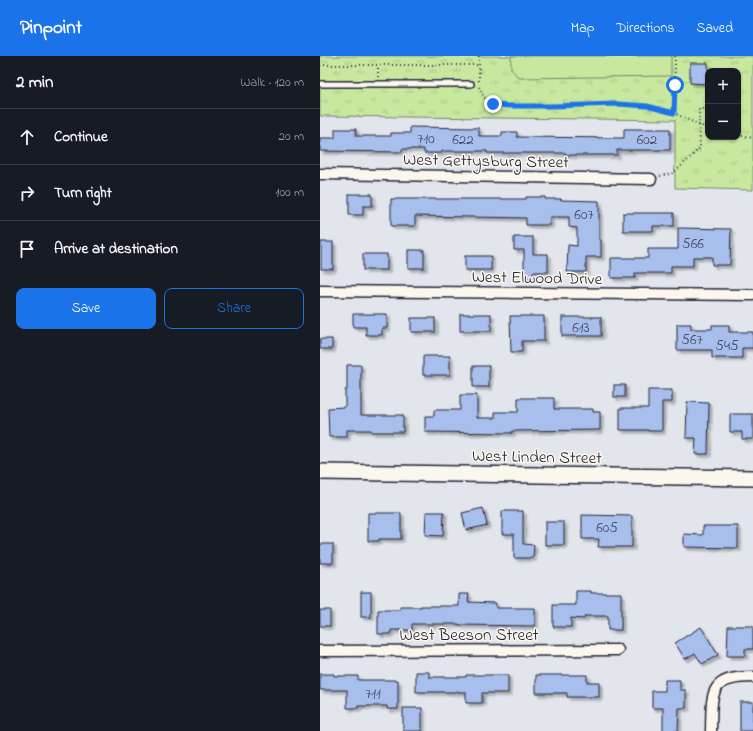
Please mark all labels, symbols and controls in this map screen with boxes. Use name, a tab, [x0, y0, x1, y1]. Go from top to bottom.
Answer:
text: Pinpoint	[20, 15, 82, 42]
text: Map	[571, 18, 594, 39]
text: Directions	[616, 18, 674, 39]
text: Saved	[696, 18, 733, 39]
map controls	[705, 68, 741, 140]
button: +	[705, 68, 741, 104]
text: 2 min	[16, 70, 53, 95]
text: Walk · 120 m	[240, 73, 304, 92]
route start	[666, 76, 684, 94]
route end	[484, 95, 502, 113]
button: −	[705, 104, 741, 140]
icon: ahead	[16, 126, 38, 148]
text: Continue	[54, 126, 108, 148]
text: 20 m	[279, 127, 304, 146]
house number: 710	[417, 128, 435, 150]
house number: 622	[452, 129, 474, 151]
house number: 602	[637, 129, 658, 151]
street label: West Gettysburg Street	[403, 148, 569, 177]
icon: right	[16, 182, 38, 204]
text: Turn right	[54, 182, 112, 204]
text: 100 m	[275, 183, 304, 202]
house number: 607	[574, 204, 594, 226]
house number: 566	[682, 233, 704, 255]
icon: arrive	[16, 238, 38, 260]
text: Arrive at destination	[54, 238, 178, 260]
street label: West Elwood Drive	[471, 265, 603, 292]
button: Save	[16, 288, 156, 329]
button: Share	[164, 288, 304, 329]
house number: 613	[572, 317, 590, 339]
house number: 567	[681, 329, 703, 351]
house number: 545	[715, 335, 739, 357]
street label: West Linden Street	[472, 444, 602, 471]
house number: 605	[596, 517, 618, 539]
street label: West Beeson Street	[399, 623, 539, 648]
house number: 711	[365, 683, 381, 705]

